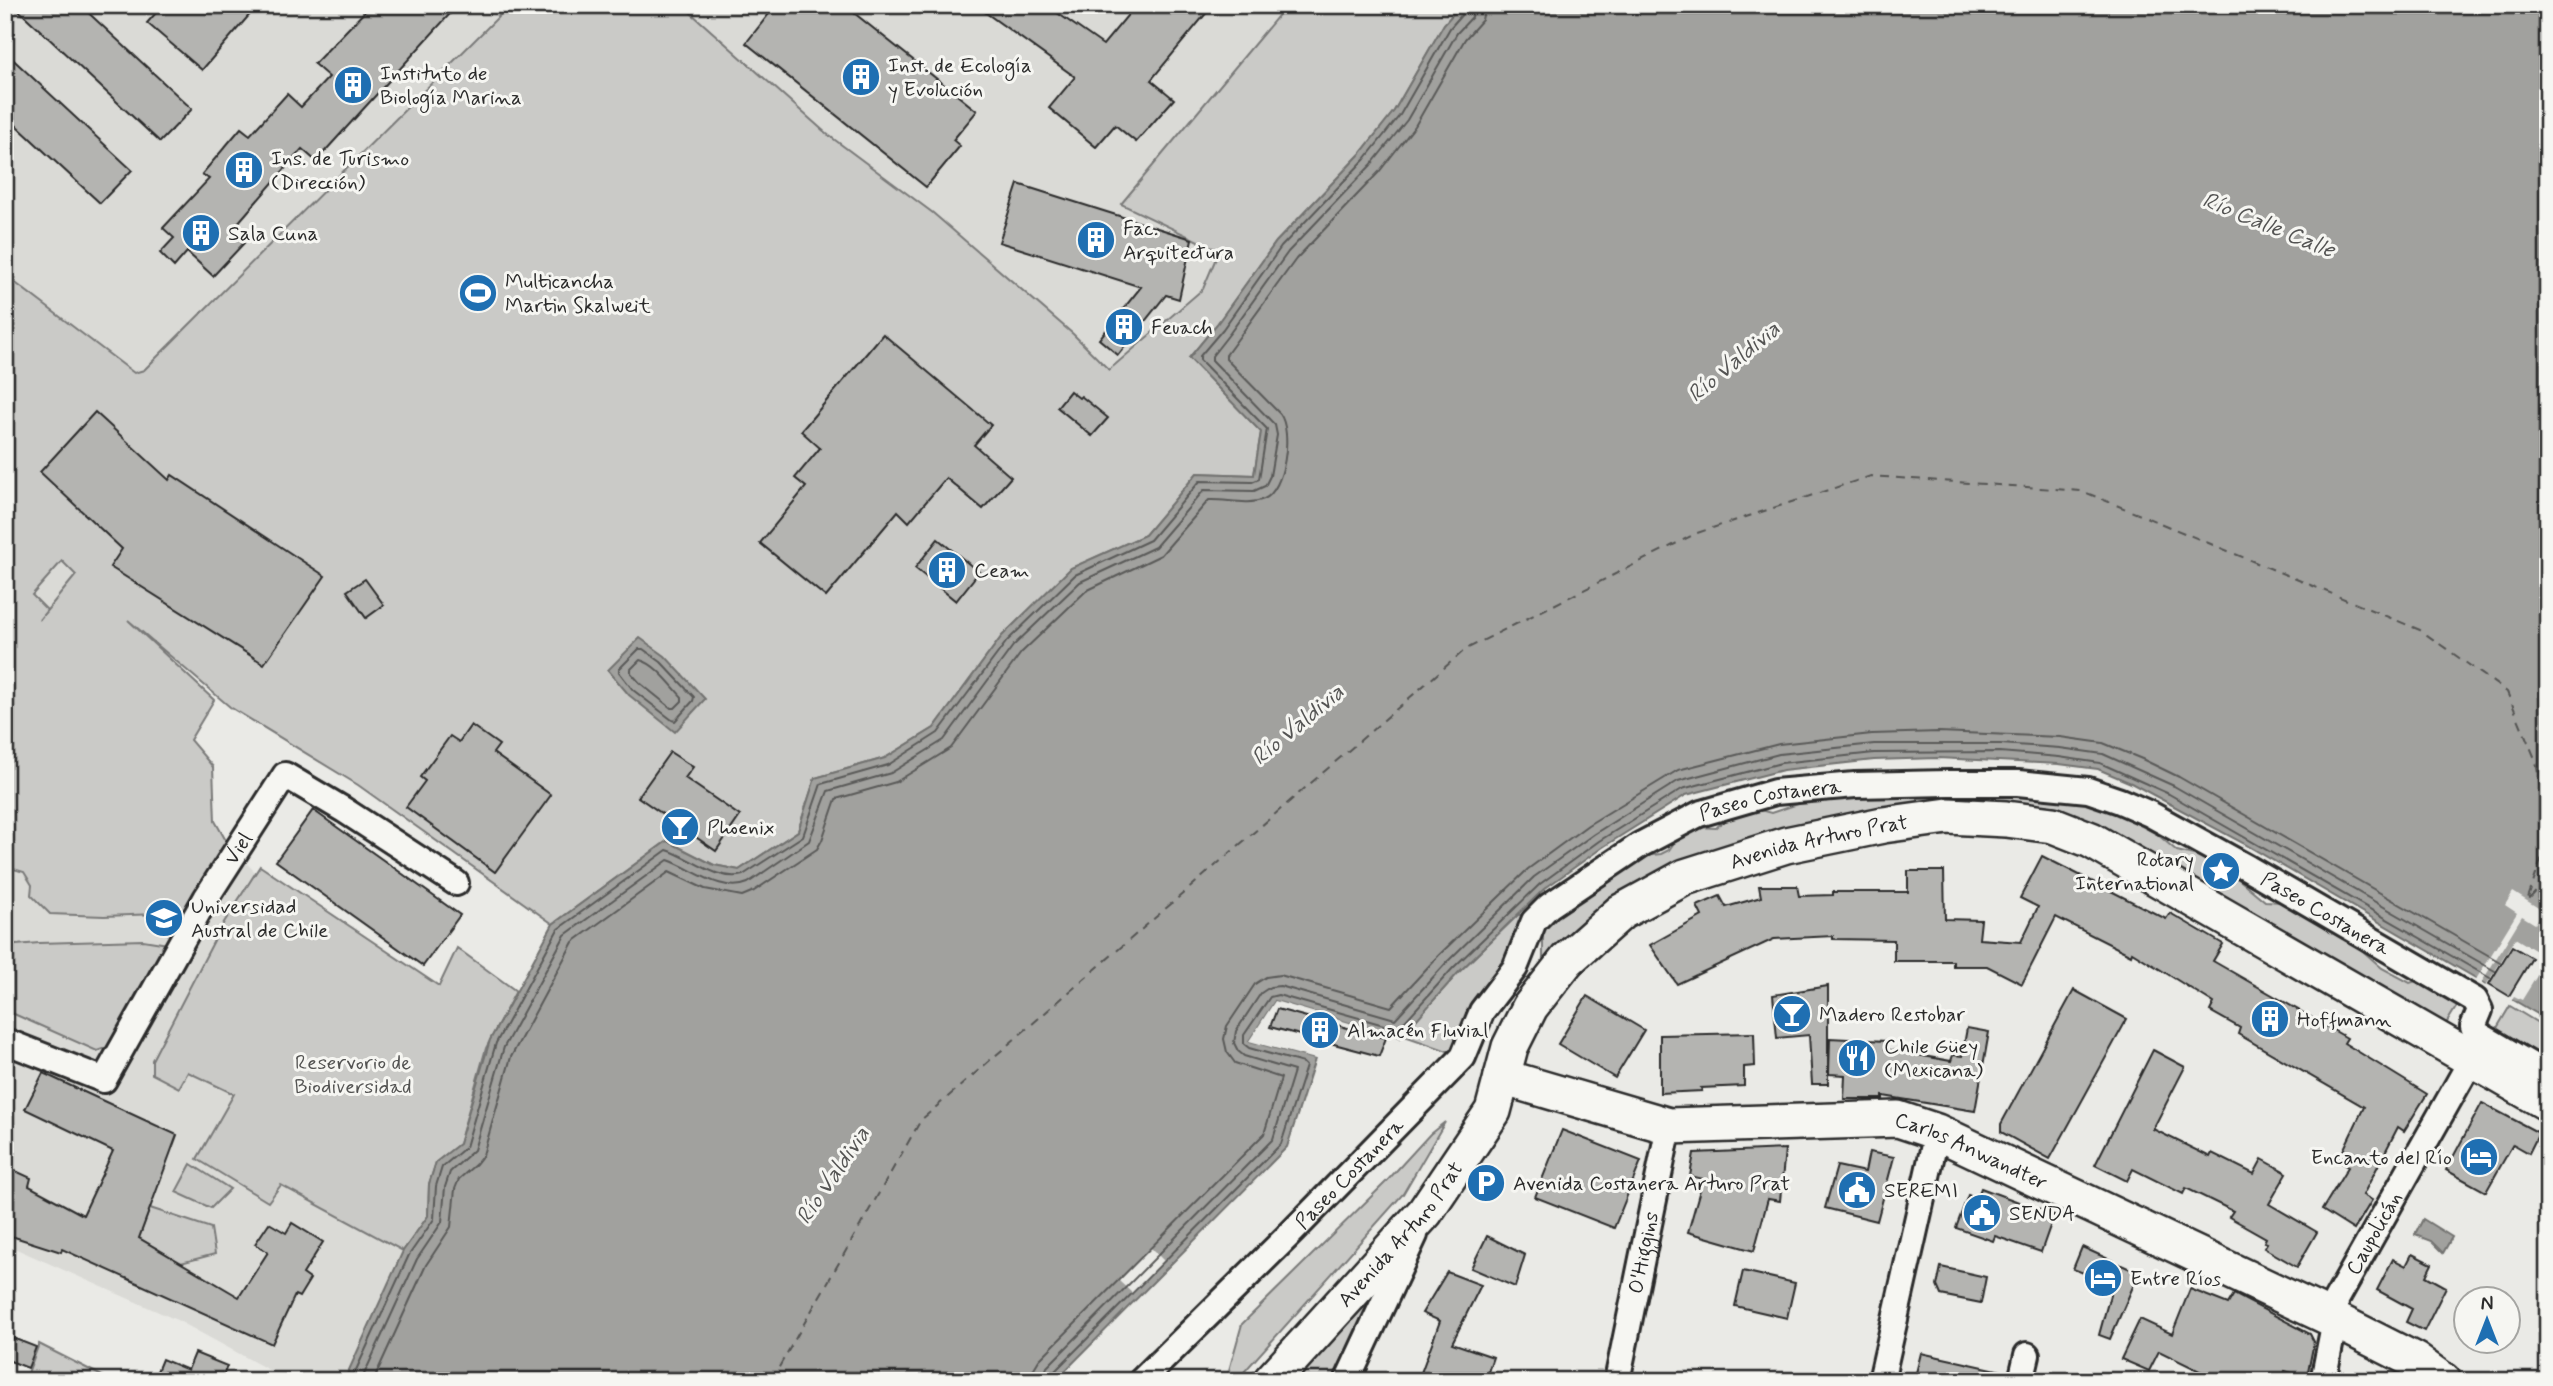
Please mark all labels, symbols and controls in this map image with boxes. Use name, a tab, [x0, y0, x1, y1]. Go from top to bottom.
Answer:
place label: Inst. de Ecología y Evolución	[888, 52, 1032, 104]
building icon: Inst. de Ecología y Evolución	[840, 56, 882, 98]
place label: Instituto de Biología Marina	[380, 60, 522, 113]
building icon: Instituto de Biología Marina	[332, 64, 374, 106]
place label: Ins. de Turismo (Dirección)	[271, 145, 409, 197]
building icon: Ins. de Turismo (Dirección)	[223, 149, 265, 191]
water label: Río Calle Calle	[2198, 186, 2340, 267]
building icon: Sala Cuna	[180, 212, 222, 254]
place label: Fac. Arquitectura	[1123, 215, 1234, 267]
building icon: Fac. Arquitectura	[1075, 219, 1117, 261]
place label: Sala Cuna	[228, 220, 318, 248]
place label: Multicancha Martin Skalweit	[505, 268, 651, 320]
sports icon: Multicancha Martin Skalweit	[457, 272, 499, 314]
building icon: Feuach	[1103, 306, 1145, 348]
place label: Feuach	[1151, 314, 1213, 342]
water label: Río Valdivia	[1682, 315, 1787, 410]
building icon: Ceam	[926, 549, 968, 591]
place label: Ceam	[974, 557, 1030, 585]
water label: Río Valdivia	[1246, 678, 1351, 773]
street label: Paseo Costanera	[1696, 773, 1843, 828]
bar icon: Phoenix	[659, 806, 701, 848]
street label: Avenida Arturo Prat	[1726, 809, 1910, 877]
place label: Phoenix	[707, 814, 775, 842]
street label: Viel	[218, 827, 259, 870]
place label: Rotary International	[2075, 846, 2194, 898]
place icon: Rotary International	[2200, 850, 2242, 892]
street label: Paseo Costanera	[2256, 866, 2395, 963]
place label: Universidad Austral de Chile	[191, 893, 328, 945]
school or university icon: Universidad Austral de Chile	[143, 897, 185, 939]
bar icon: Madero Restobar	[1771, 993, 1813, 1035]
building icon: Hoffmann	[2249, 998, 2291, 1040]
place label: Madero Restobar	[1819, 1001, 1965, 1029]
place label: Hoffmann	[2297, 1006, 2392, 1034]
building icon: Almacén Fluvial	[1299, 1009, 1341, 1051]
place label: Almacén Fluvial	[1347, 1017, 1488, 1045]
place label: Chile Güey (Mexicana)	[1884, 1033, 1983, 1085]
restaurant icon: Chile Güey (Mexicana)	[1836, 1037, 1878, 1079]
park label: Reservorio de Biodiversidad	[294, 1049, 412, 1101]
street label: Carlos Anwandter	[1891, 1106, 2052, 1197]
street label: Paseo Costanera	[1289, 1112, 1411, 1236]
water label: Río Valdivia	[790, 1121, 877, 1231]
hotel icon: Encanto del Río	[2458, 1136, 2500, 1178]
place label: Encanto del Río	[2311, 1144, 2452, 1172]
street label: Avenida Arturo Prat	[1332, 1156, 1470, 1314]
parking icon: Avenida Costanera Arturo Prat	[1465, 1162, 1507, 1204]
public building icon: SEREMI	[1836, 1169, 1878, 1211]
place label: Avenida Costanera Arturo Prat	[1513, 1170, 1790, 1198]
place label: SEREMI	[1884, 1177, 1958, 1205]
street label: Caupolicán	[2340, 1187, 2409, 1280]
public building icon: SENDA	[1961, 1192, 2003, 1234]
place label: SENDA	[2009, 1200, 2075, 1228]
street label: O'Higgins	[1622, 1209, 1666, 1296]
hotel icon: Entre Ríos	[2082, 1257, 2124, 1299]
place label: Entre Ríos	[2130, 1265, 2221, 1293]
north arrow	[2452, 1284, 2522, 1354]
text: N	[2481, 1292, 2493, 1317]

